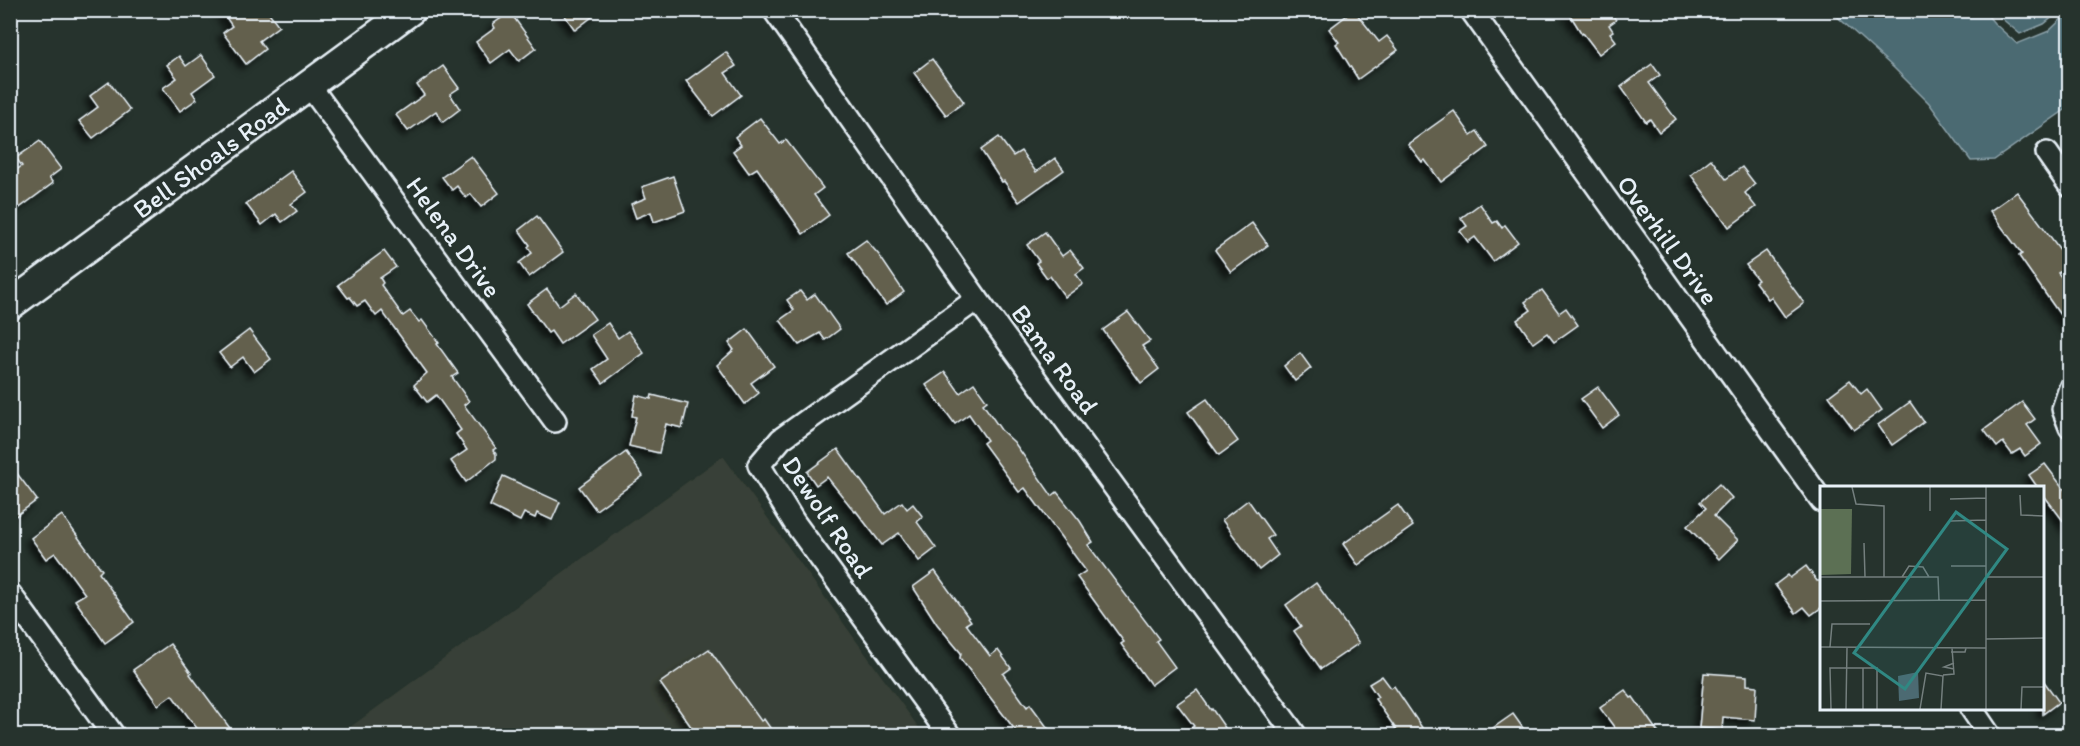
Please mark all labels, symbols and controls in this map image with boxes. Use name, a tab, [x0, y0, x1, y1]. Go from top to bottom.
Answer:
street label: Bell Shoals Road	[126, 90, 295, 225]
street label: Overhill Drive	[1610, 169, 1726, 311]
street label: Helena Drive	[399, 170, 509, 304]
street label: Bama Road	[1005, 298, 1106, 420]
street label: Dewolf Road	[775, 450, 881, 585]
inset map	[1820, 486, 2044, 710]

